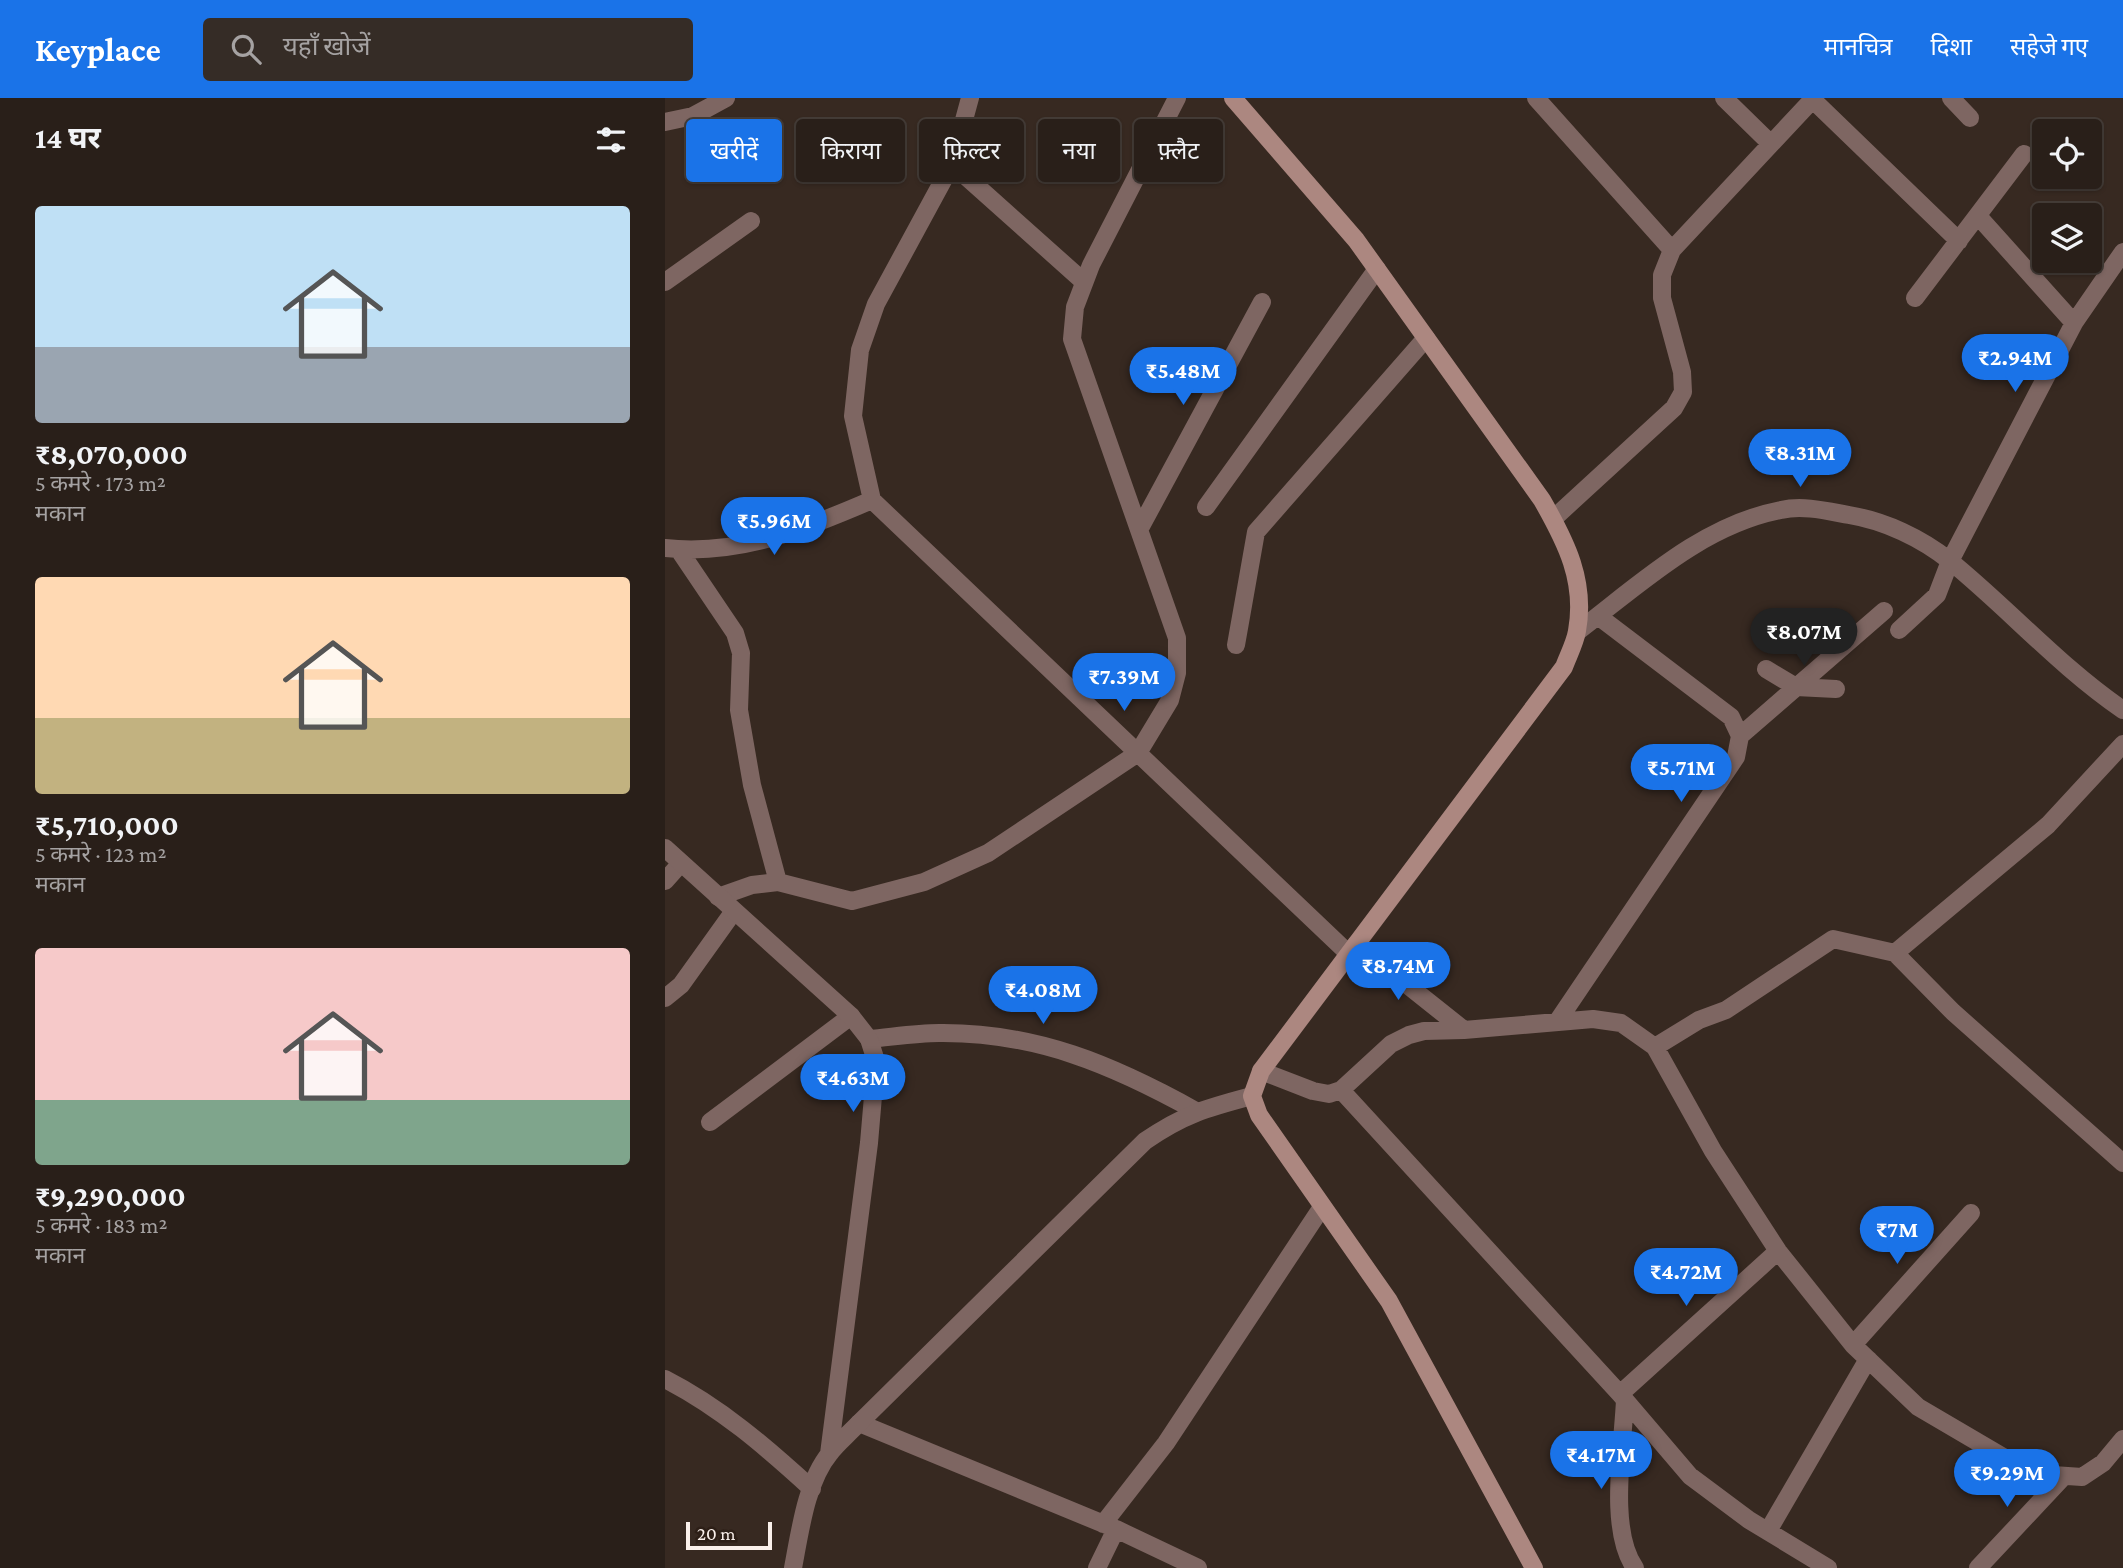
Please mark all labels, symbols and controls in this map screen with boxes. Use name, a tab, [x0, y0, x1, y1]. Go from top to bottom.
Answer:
search box	[203, 18, 693, 81]
icon: search	[227, 30, 265, 68]
text: Keyplace	[35, 31, 161, 68]
text: यहाँ खोजें	[283, 32, 371, 61]
text: मानचित्र	[1824, 33, 1892, 60]
text: दिशा	[1930, 33, 1972, 60]
text: सहेजे गए	[2010, 33, 2088, 60]
chip: खरीदें	[686, 119, 782, 182]
chip: किराया	[796, 119, 905, 182]
chip: फ़िल्टर	[919, 119, 1024, 182]
chip: नया	[1038, 119, 1120, 182]
chip: फ़्लैट	[1134, 119, 1223, 182]
map controls	[2032, 119, 2102, 273]
button: locate	[2032, 119, 2102, 189]
text: 14 घर	[35, 121, 101, 154]
icon: filters	[592, 121, 630, 159]
button: layers	[2032, 203, 2102, 273]
icon: home	[270, 251, 396, 377]
pin: ₹2.94M	[1958, 334, 2072, 394]
text: ₹2.94M	[1978, 344, 2052, 370]
pin: ₹5.48M	[1126, 348, 1240, 407]
text: ₹5.48M	[1146, 357, 1220, 383]
pin: ₹8.31M	[1743, 430, 1857, 489]
text: ₹8,070,000	[35, 437, 188, 470]
text: ₹8.31M	[1764, 439, 1836, 465]
text: 5 कमरे · 173 m²	[35, 470, 166, 496]
pin: ₹5.96M	[717, 498, 831, 557]
text: मकान	[35, 500, 85, 526]
text: ₹5.96M	[737, 507, 811, 533]
pin: ₹8.07M	[1747, 608, 1861, 668]
text: ₹8.07M	[1766, 618, 1842, 644]
icon: home	[270, 622, 396, 748]
pin: ₹7.39M	[1067, 654, 1181, 713]
text: ₹7.39M	[1088, 663, 1160, 689]
pin: ₹5.71M	[1624, 744, 1738, 804]
text: ₹5.71M	[1647, 754, 1715, 780]
text: ₹5,710,000	[35, 808, 179, 841]
text: 5 कमरे · 123 m²	[35, 841, 166, 867]
text: मकान	[35, 871, 85, 897]
pin: ₹8.74M	[1341, 942, 1455, 1002]
text: ₹8.74M	[1361, 952, 1435, 978]
pin: ₹4.08M	[986, 967, 1100, 1026]
text: ₹4.08M	[1005, 976, 1081, 1002]
icon: home	[270, 993, 396, 1119]
pin: ₹4.63M	[796, 1054, 910, 1114]
text: ₹4.63M	[816, 1064, 890, 1090]
text: ₹9,290,000	[35, 1179, 186, 1212]
pin: ₹7M	[1863, 1206, 1931, 1266]
text: 5 कमरे · 183 m²	[35, 1212, 167, 1238]
text: ₹7M	[1876, 1216, 1918, 1242]
text: मकान	[35, 1242, 85, 1268]
pin: ₹4.72M	[1629, 1248, 1743, 1308]
text: ₹4.72M	[1650, 1258, 1722, 1284]
pin: ₹4.17M	[1544, 1432, 1658, 1491]
text: ₹4.17M	[1566, 1441, 1636, 1467]
pin: ₹9.29M	[1950, 1450, 2064, 1509]
text: ₹9.29M	[1970, 1459, 2044, 1485]
scale bar	[686, 1519, 772, 1551]
text: 20 m	[697, 1523, 736, 1544]

